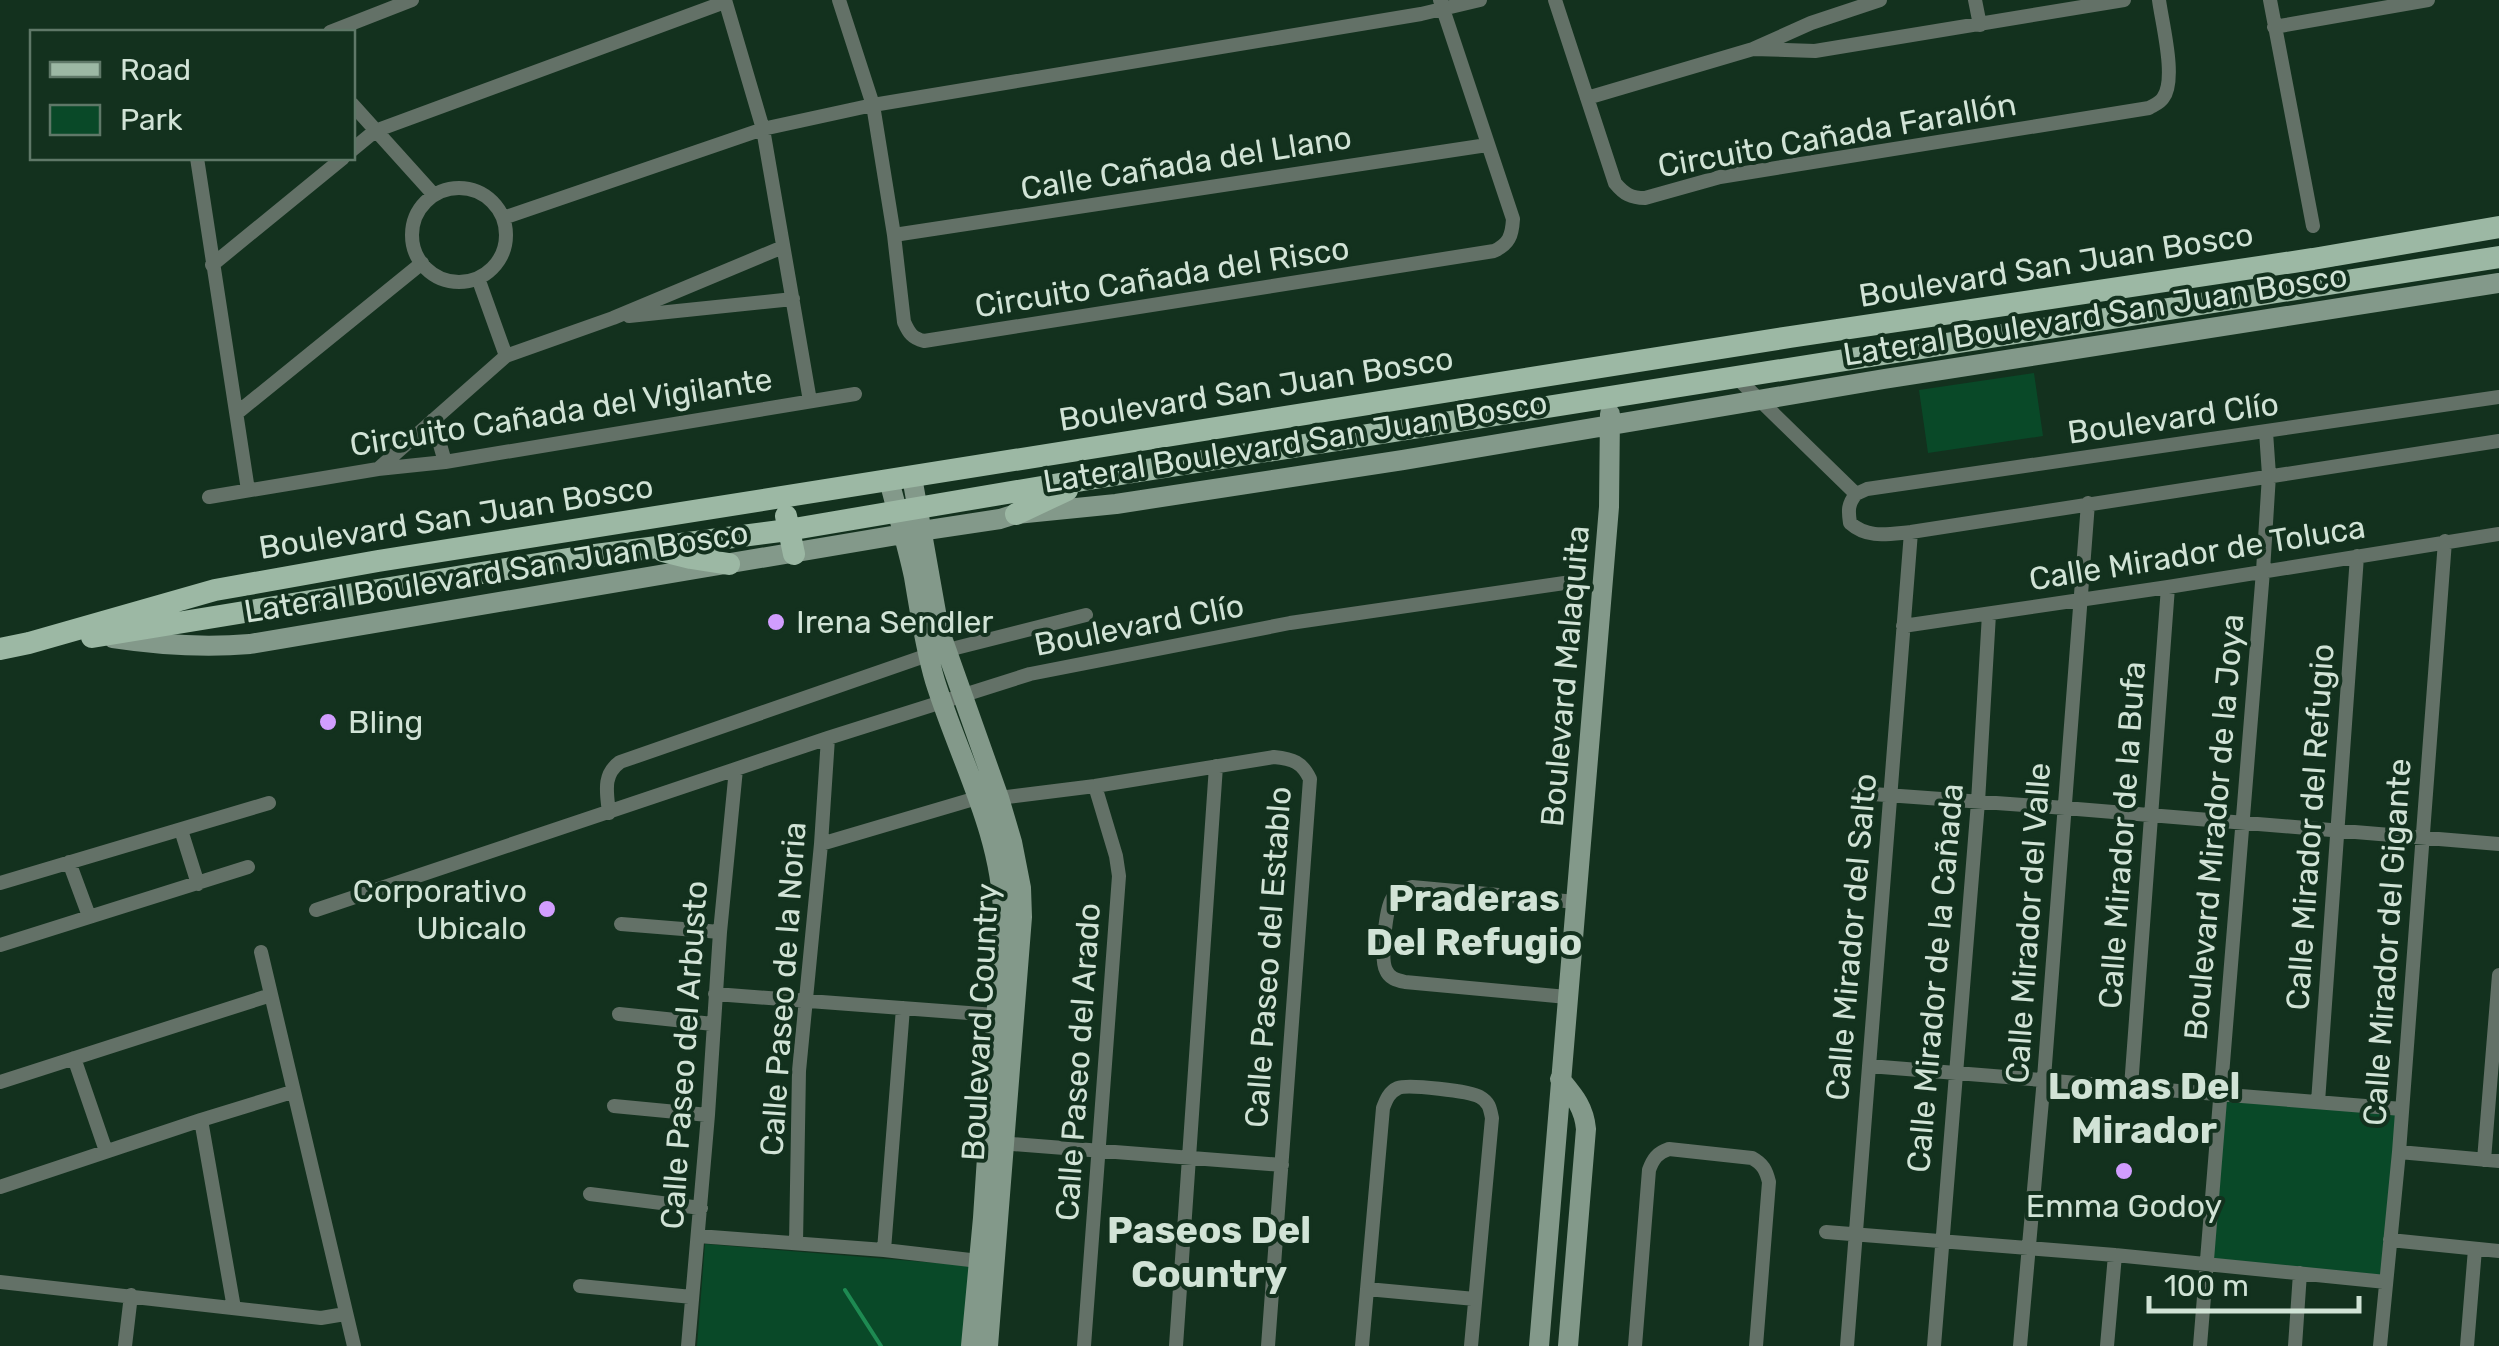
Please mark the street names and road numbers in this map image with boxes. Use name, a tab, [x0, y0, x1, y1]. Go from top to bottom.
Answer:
street label: Circuito Cañada Farallón	[1655, 85, 2019, 185]
street label: Calle Cañada del Llano	[1018, 118, 1354, 208]
street label: Boulevard San Juan Bosco	[1856, 215, 2256, 315]
street label: Circuito Cañada del Risco	[972, 229, 1352, 325]
street label: Lateral Boulevard San Juan Bosco	[1840, 256, 2350, 374]
street label: Boulevard San Juan Bosco	[1056, 339, 1456, 439]
street label: Circuito Cañada del Vigilante	[347, 360, 775, 464]
street label: Lateral Boulevard San Juan Bosco	[1040, 383, 1550, 501]
street label: Boulevard Clío	[2065, 384, 2281, 452]
street label: Boulevard San Juan Bosco	[256, 467, 656, 567]
street label: Calle Mirador de Toluca	[2026, 508, 2368, 598]
street label: Lateral Boulevard San Juan Bosco	[241, 513, 751, 631]
street label: Boulevard Malaquita	[1533, 524, 1597, 828]
street label: Boulevard Clío	[1031, 586, 1247, 664]
street label: Boulevard Mirador de la Joya	[2176, 612, 2252, 1042]
street label: Calle Mirador del Refugio	[2278, 642, 2342, 1012]
street label: Calle Mirador de la Bufa	[2091, 660, 2153, 1010]
street label: Calle Mirador del Gigante	[2355, 757, 2419, 1127]
street label: Calle Mirador del Valle	[1998, 761, 2058, 1085]
street label: Calle Mirador del Salto	[1818, 772, 1884, 1102]
street label: Calle Mirador de la Cañada	[1899, 782, 1971, 1174]
street label: Calle Paseo del Establo	[1237, 785, 1299, 1129]
street label: Calle Paseo de la Noria	[752, 821, 814, 1157]
street label: Calle Paseo del Arbusto	[653, 879, 715, 1231]
street label: Boulevard Country	[954, 882, 1006, 1162]
street label: Calle Paseo del Arado	[1048, 902, 1108, 1222]

